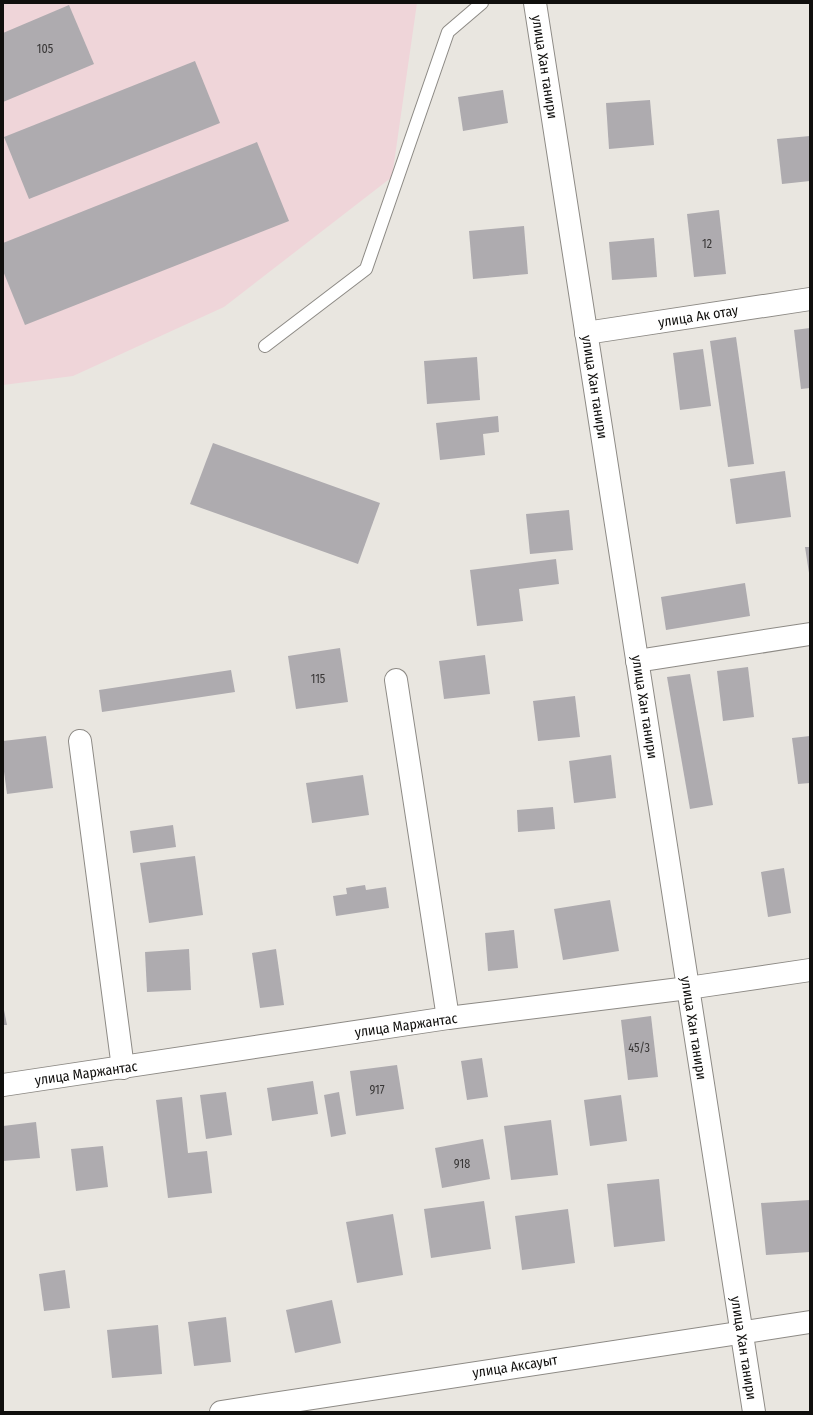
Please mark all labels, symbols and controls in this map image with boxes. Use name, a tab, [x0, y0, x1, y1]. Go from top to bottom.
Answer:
street label: улица Хан танири	[528, 14, 561, 120]
house number: 105	[37, 42, 54, 56]
house number: 12	[702, 237, 712, 251]
street label: улица Ак отау	[657, 302, 740, 331]
street label: улица Хан танири	[578, 334, 611, 440]
street label: улица Хан танири	[628, 654, 661, 760]
house number: 115	[311, 672, 326, 686]
street label: улица Хан танири	[677, 975, 710, 1081]
street label: улица Маржантас	[354, 1010, 459, 1041]
house number: 45/3	[628, 1041, 650, 1055]
street label: улица Маржантас	[34, 1058, 139, 1089]
house number: 917	[369, 1083, 385, 1097]
house number: 918	[454, 1157, 470, 1171]
street label: улица Хан танири	[727, 1295, 760, 1401]
street label: улица Аксауыт	[471, 1351, 559, 1382]

